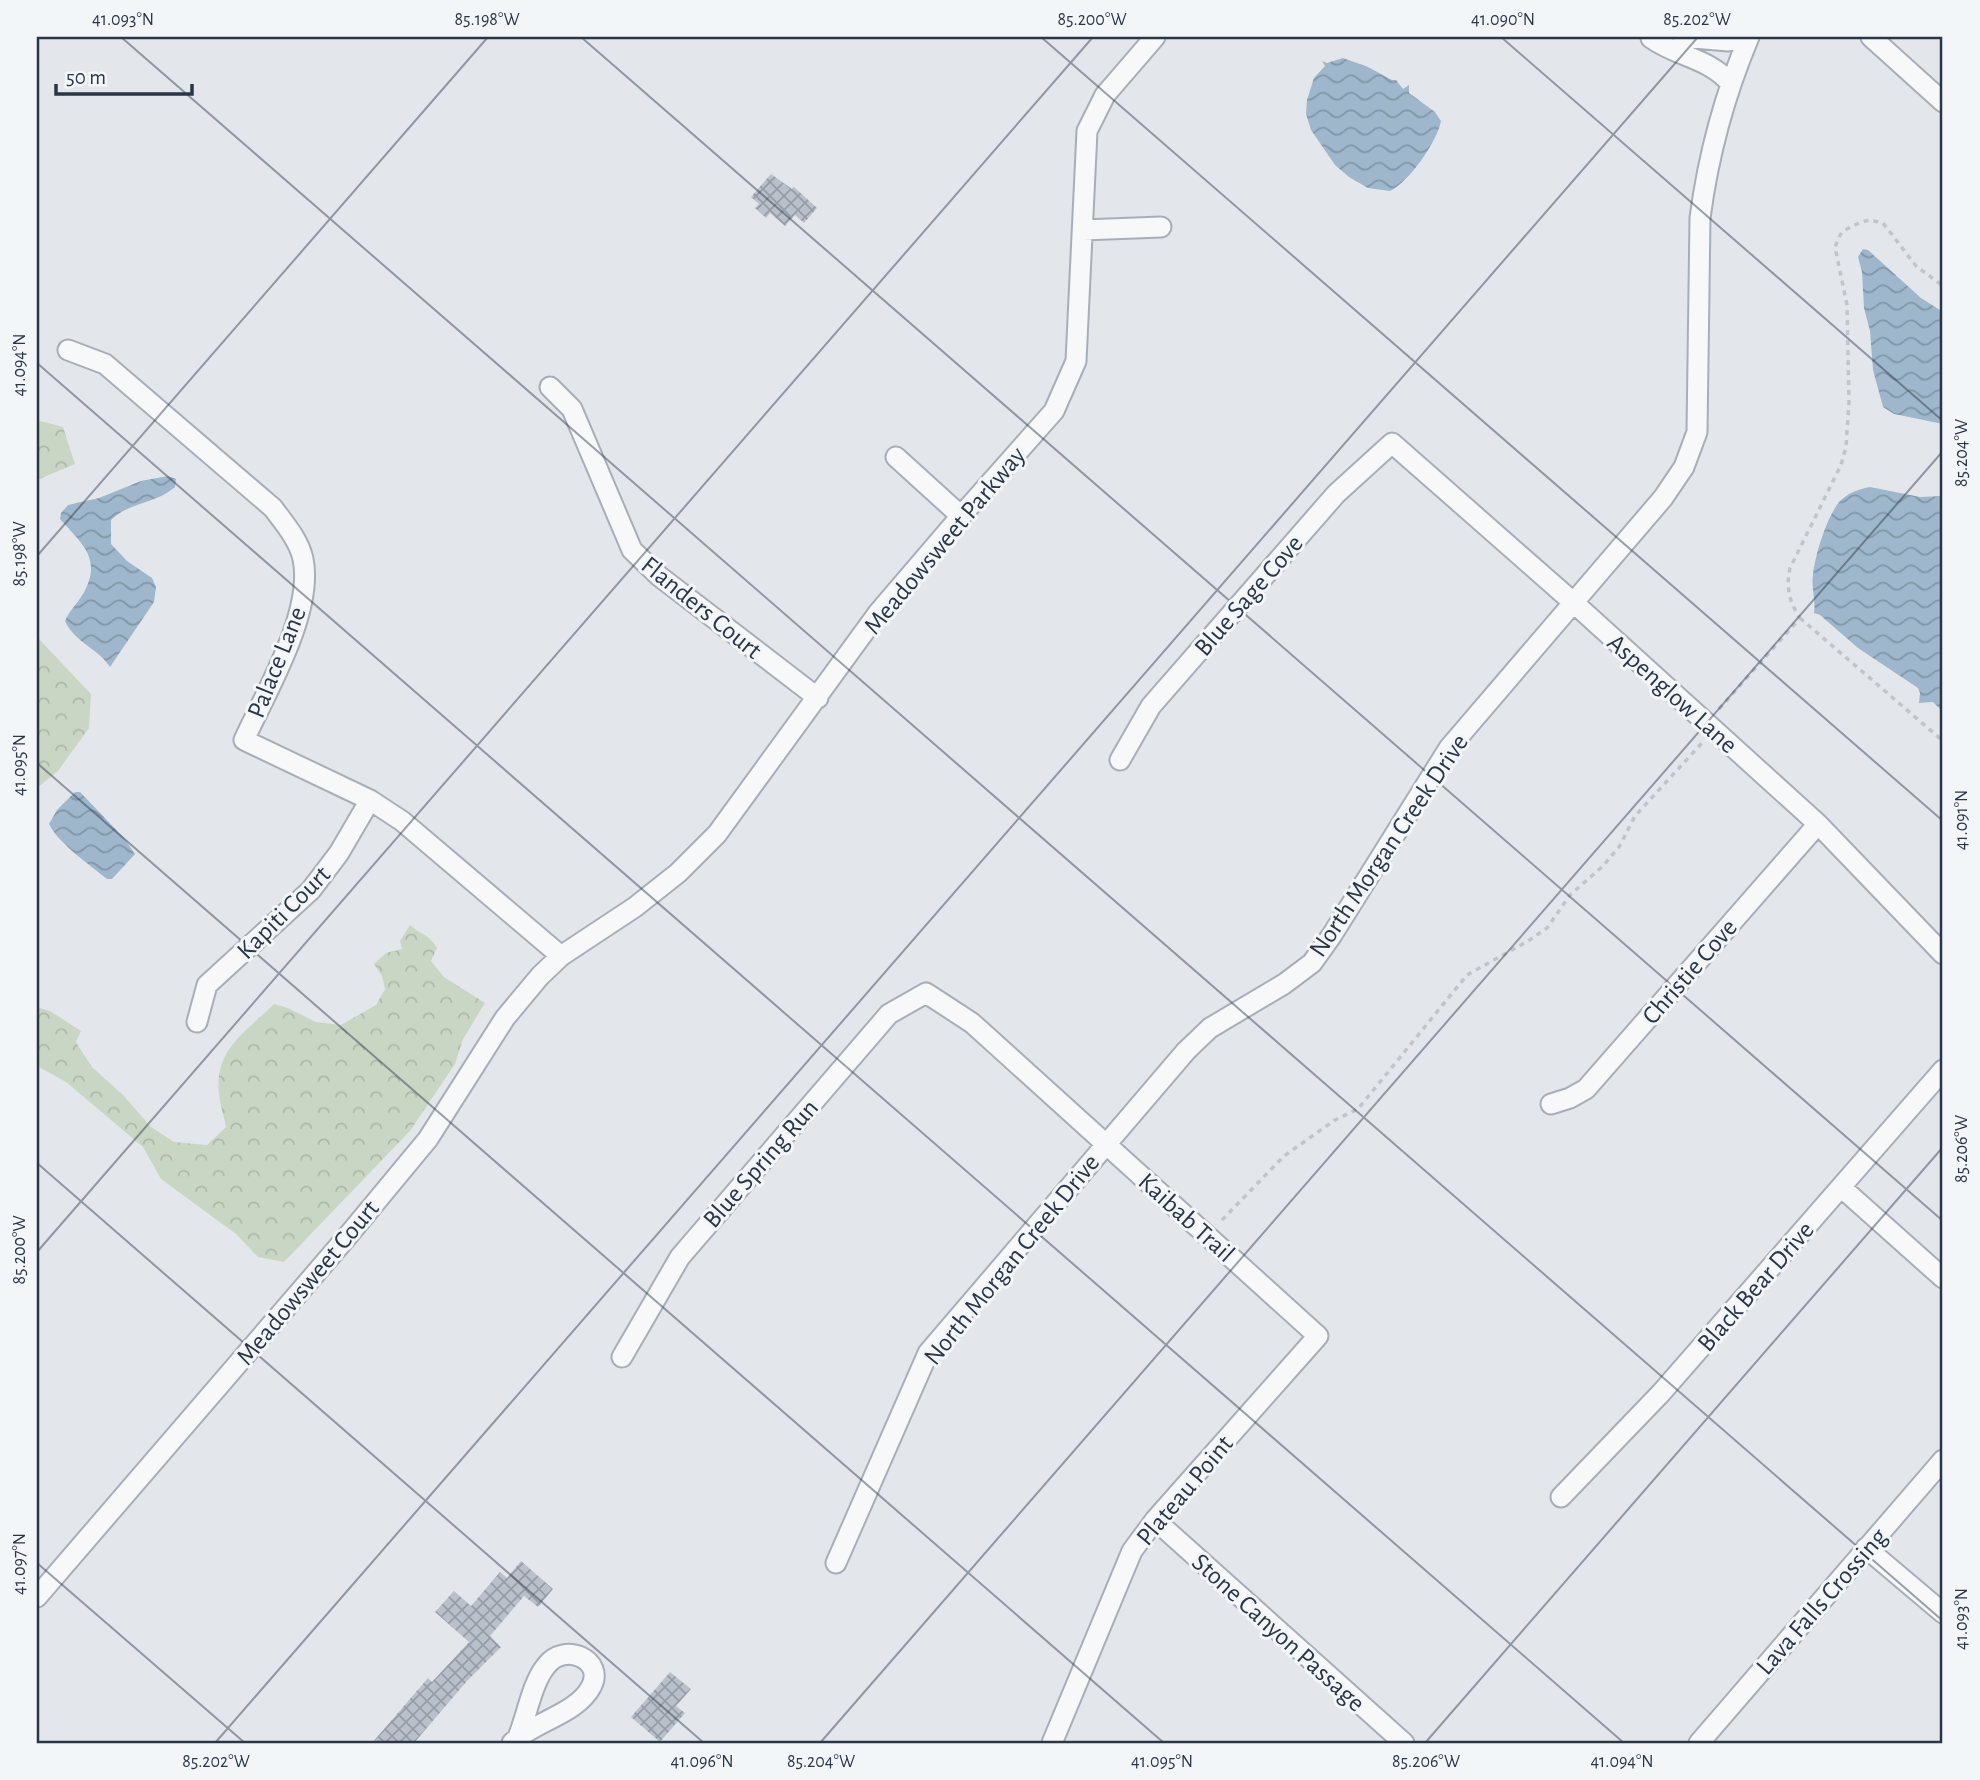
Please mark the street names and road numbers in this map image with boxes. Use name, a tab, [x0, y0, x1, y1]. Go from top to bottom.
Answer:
street label: Meadowsweet Parkway	[859, 442, 1030, 639]
street label: Blue Sage Cove	[1190, 530, 1308, 661]
street label: Flanders Court	[636, 552, 766, 664]
street label: Palace Lane	[243, 603, 311, 722]
street label: Aspenglow Lane	[1602, 629, 1742, 758]
street label: North Morgan Creek Drive	[1305, 729, 1473, 962]
street label: Kapiti Court	[232, 861, 335, 964]
street label: Christie Cove	[1637, 914, 1742, 1029]
street label: Blue Spring Run	[698, 1095, 823, 1233]
street label: North Morgan Creek Drive	[919, 1149, 1104, 1370]
street label: Kaibab Trail	[1133, 1168, 1239, 1267]
street label: Meadowsweet Court	[232, 1195, 384, 1370]
street label: Black Bear Drive	[1693, 1217, 1819, 1357]
street label: Plateau Point	[1132, 1431, 1238, 1551]
street label: Lava Falls Crossing	[1751, 1523, 1892, 1680]
street label: Stone Canyon Passage	[1187, 1549, 1370, 1717]

